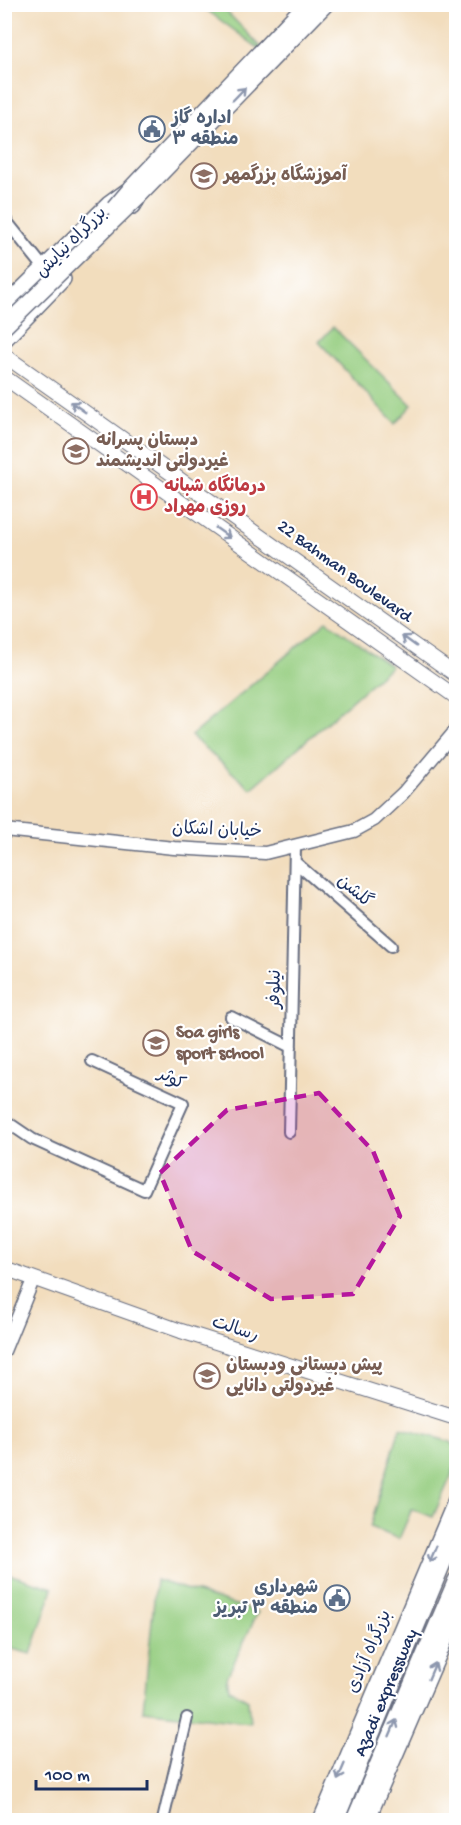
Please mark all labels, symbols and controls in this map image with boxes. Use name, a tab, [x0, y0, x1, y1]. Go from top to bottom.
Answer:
one-way arrow	[231, 87, 246, 102]
place label: اداره گاز منطقه ۳	[170, 106, 238, 151]
public building icon: اداره گاز منطقه ۳	[137, 114, 167, 144]
school or university icon: آموزشگاه بزرگمهر	[189, 161, 219, 191]
place label: آموزشگاه بزرگمهر	[222, 163, 348, 187]
street label: بزرگراه نیایش	[31, 202, 112, 283]
one-way arrow	[71, 401, 87, 413]
place label: دبستان پسرانه غیردولتی اندیشمند	[96, 431, 229, 473]
school or university icon: دبستان پسرانه غیردولتی اندیشمند	[61, 436, 91, 466]
place label: درمانگاه شبانه روزی مهراد	[164, 474, 266, 519]
hospital icon: درمانگاه شبانه روزی مهراد	[129, 482, 159, 512]
street label: 22 Bahman Boulevard	[273, 516, 417, 629]
one-way arrow	[215, 527, 231, 539]
one-way arrow	[402, 635, 418, 647]
street label: خیابان اشکان	[172, 819, 262, 843]
street label: گلشن	[332, 869, 378, 913]
street label: نیلوفر	[265, 969, 287, 1011]
place label: Soa girls sport school	[176, 1023, 264, 1065]
school or university icon: Soa girls sport school	[141, 1028, 171, 1058]
street label: کوثر	[152, 1063, 188, 1096]
street label: رسالت	[209, 1313, 261, 1347]
place label: پیش دبستانی ودبستان غیردولتی دانایی	[226, 1356, 383, 1398]
school or university icon: پیش دبستانی ودبستان غیردولتی دانایی	[192, 1361, 222, 1391]
one-way arrow	[427, 1544, 439, 1562]
place label: شهرداری منطقه ۳ تبریز	[212, 1578, 318, 1620]
public building icon: شهرداری منطقه ۳ تبریز	[322, 1583, 352, 1613]
street label: بزرگراه آزادی	[341, 1606, 397, 1697]
street label: Azadi expressway	[351, 1626, 423, 1760]
one-way arrow	[427, 1662, 438, 1680]
one-way arrow	[388, 1719, 399, 1738]
scale bar	[36, 1753, 147, 1791]
one-way arrow	[335, 1762, 346, 1781]
text: 100 m	[44, 1766, 90, 1787]

